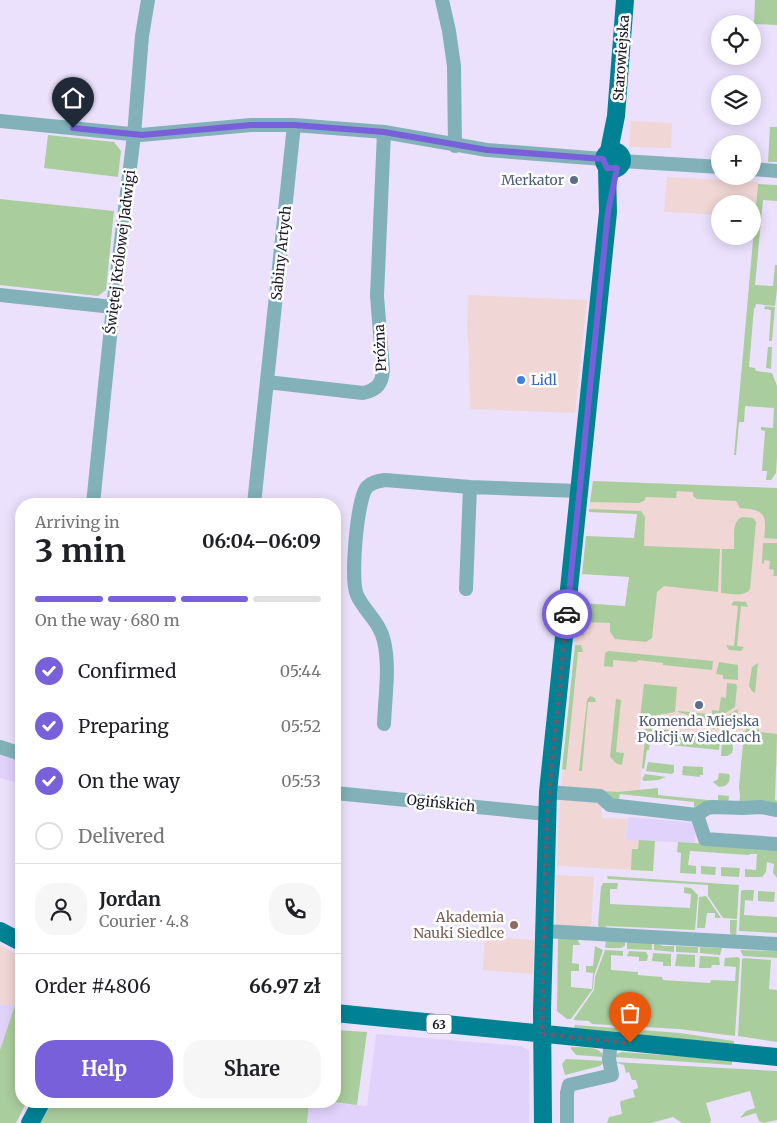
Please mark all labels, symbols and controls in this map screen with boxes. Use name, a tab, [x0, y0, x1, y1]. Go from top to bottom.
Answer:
street label: Starowiejska	[609, 14, 633, 102]
map controls	[711, 15, 761, 245]
button: locate	[711, 15, 761, 65]
button: layers	[711, 75, 761, 125]
pin	[52, 77, 94, 128]
icon: home	[59, 84, 87, 112]
button: +	[711, 135, 761, 185]
street label: Świętej Królowej Jadwigi	[101, 168, 139, 335]
place label: Merkator	[501, 171, 564, 189]
marker: Merkator	[568, 174, 580, 186]
button: −	[711, 195, 761, 245]
street label: Sabiny Artych	[267, 205, 295, 301]
street label: Próżna	[370, 323, 390, 372]
place label: Lidl	[531, 371, 558, 389]
marker: Lidl	[515, 374, 527, 386]
text: Arriving in	[35, 512, 120, 532]
text: 06:04–06:09	[202, 529, 321, 553]
text: 3 min	[35, 531, 126, 571]
courier	[542, 589, 592, 639]
icon: car	[553, 600, 581, 628]
text: On the way · 680 m	[35, 610, 180, 630]
icon: check	[35, 657, 63, 685]
text: Confirmed	[78, 659, 176, 683]
text: 05:44	[280, 661, 321, 681]
marker: Komenda Miejska Policji w Siedlcach	[693, 699, 705, 711]
icon: check	[35, 712, 63, 740]
place label: Komenda Miejska Policji w Siedlcach	[637, 712, 761, 746]
text: Preparing	[78, 714, 169, 738]
text: 05:52	[281, 716, 321, 736]
icon: check	[35, 767, 63, 795]
text: On the way	[78, 769, 180, 793]
text: 05:53	[281, 771, 321, 791]
street label: Ogińskich	[406, 790, 476, 816]
text: Delivered	[78, 824, 165, 848]
button: person	[35, 883, 87, 935]
button: phone	[269, 883, 321, 935]
text: Jordan	[99, 887, 161, 911]
place label: Akademia Nauki Siedlce	[413, 908, 504, 942]
text: Courier · 4.8	[99, 911, 189, 931]
marker: Akademia Nauki Siedlce	[508, 919, 520, 931]
text: Order #4806	[35, 974, 151, 998]
text: 66.97 zł	[249, 974, 321, 998]
pin	[609, 992, 651, 1043]
icon: bag	[616, 999, 644, 1027]
road number: 63	[426, 1014, 452, 1034]
button: Help	[35, 1040, 173, 1098]
button: Share	[183, 1040, 321, 1098]

